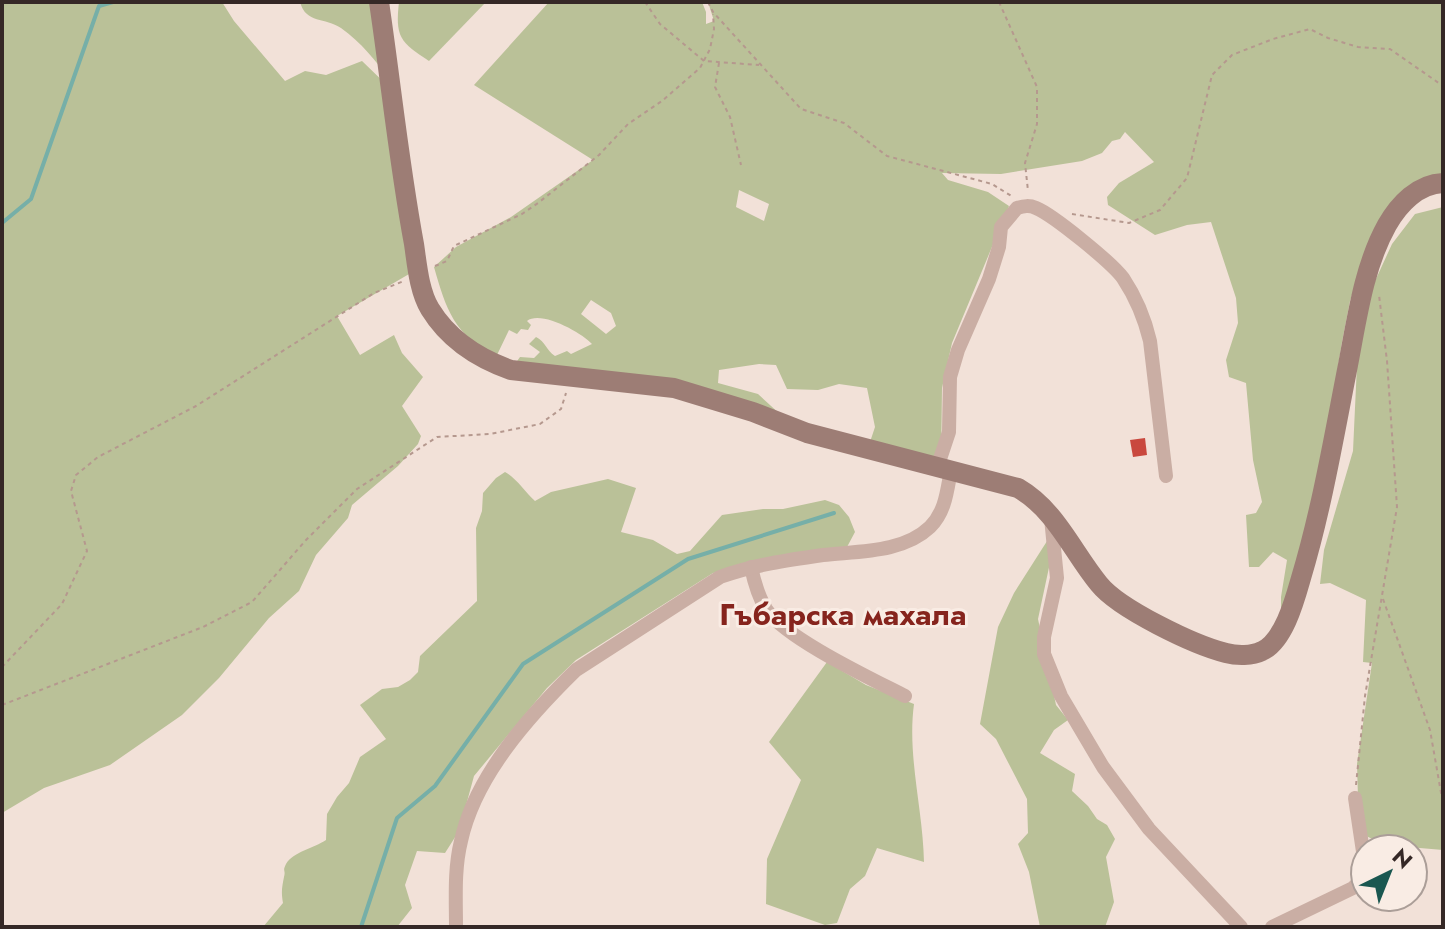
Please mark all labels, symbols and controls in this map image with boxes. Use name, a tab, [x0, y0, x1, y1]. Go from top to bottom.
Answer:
district label: Гъбарска махала	[719, 593, 967, 636]
north arrow	[1349, 833, 1429, 913]
text: N	[1385, 841, 1420, 876]

